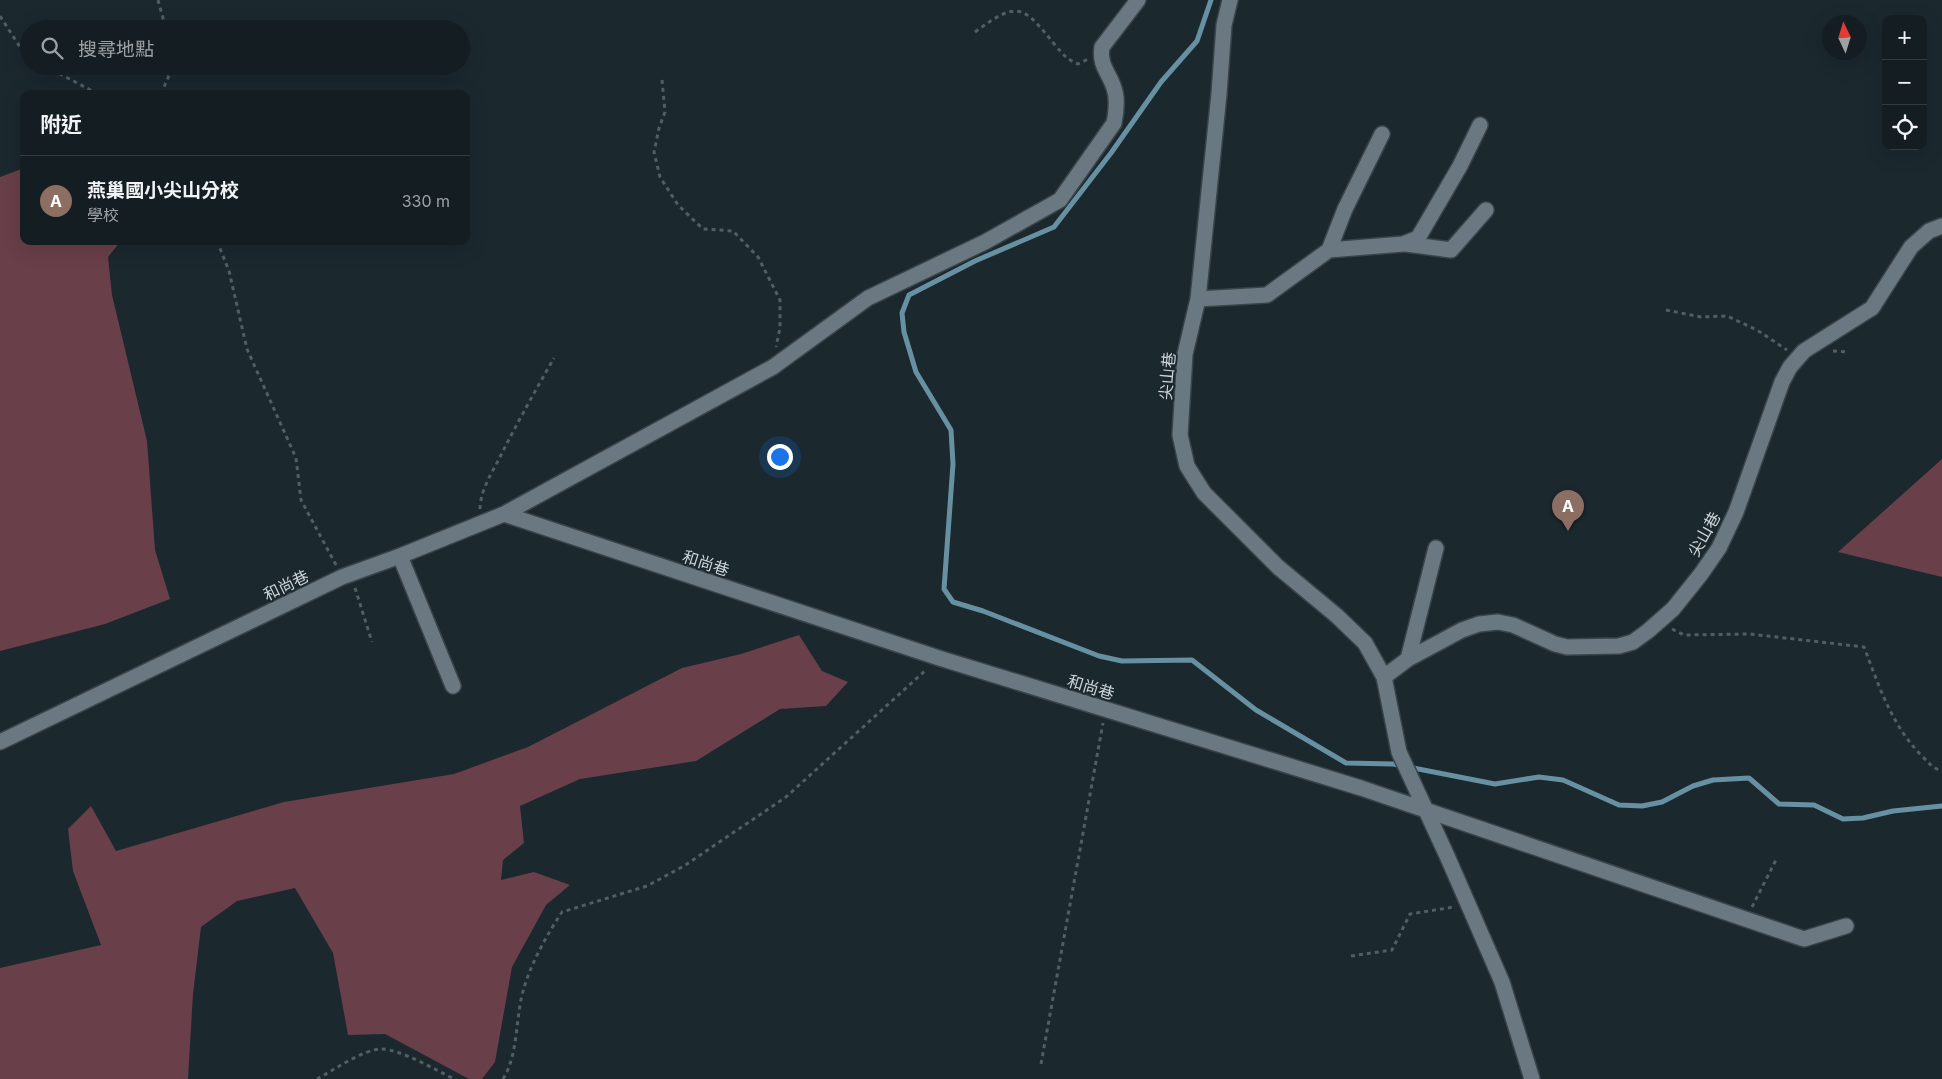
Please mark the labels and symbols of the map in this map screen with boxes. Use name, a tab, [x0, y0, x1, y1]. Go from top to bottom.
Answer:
north arrow	[1822, 15, 1867, 60]
street label: 尖山巷	[1155, 351, 1179, 401]
your location	[767, 444, 793, 470]
pin: A	[1552, 490, 1584, 531]
street label: 尖山巷	[1684, 508, 1724, 560]
street label: 和尚巷	[680, 546, 732, 580]
street label: 和尚巷	[260, 565, 312, 605]
street label: 和尚巷	[1065, 670, 1117, 704]

